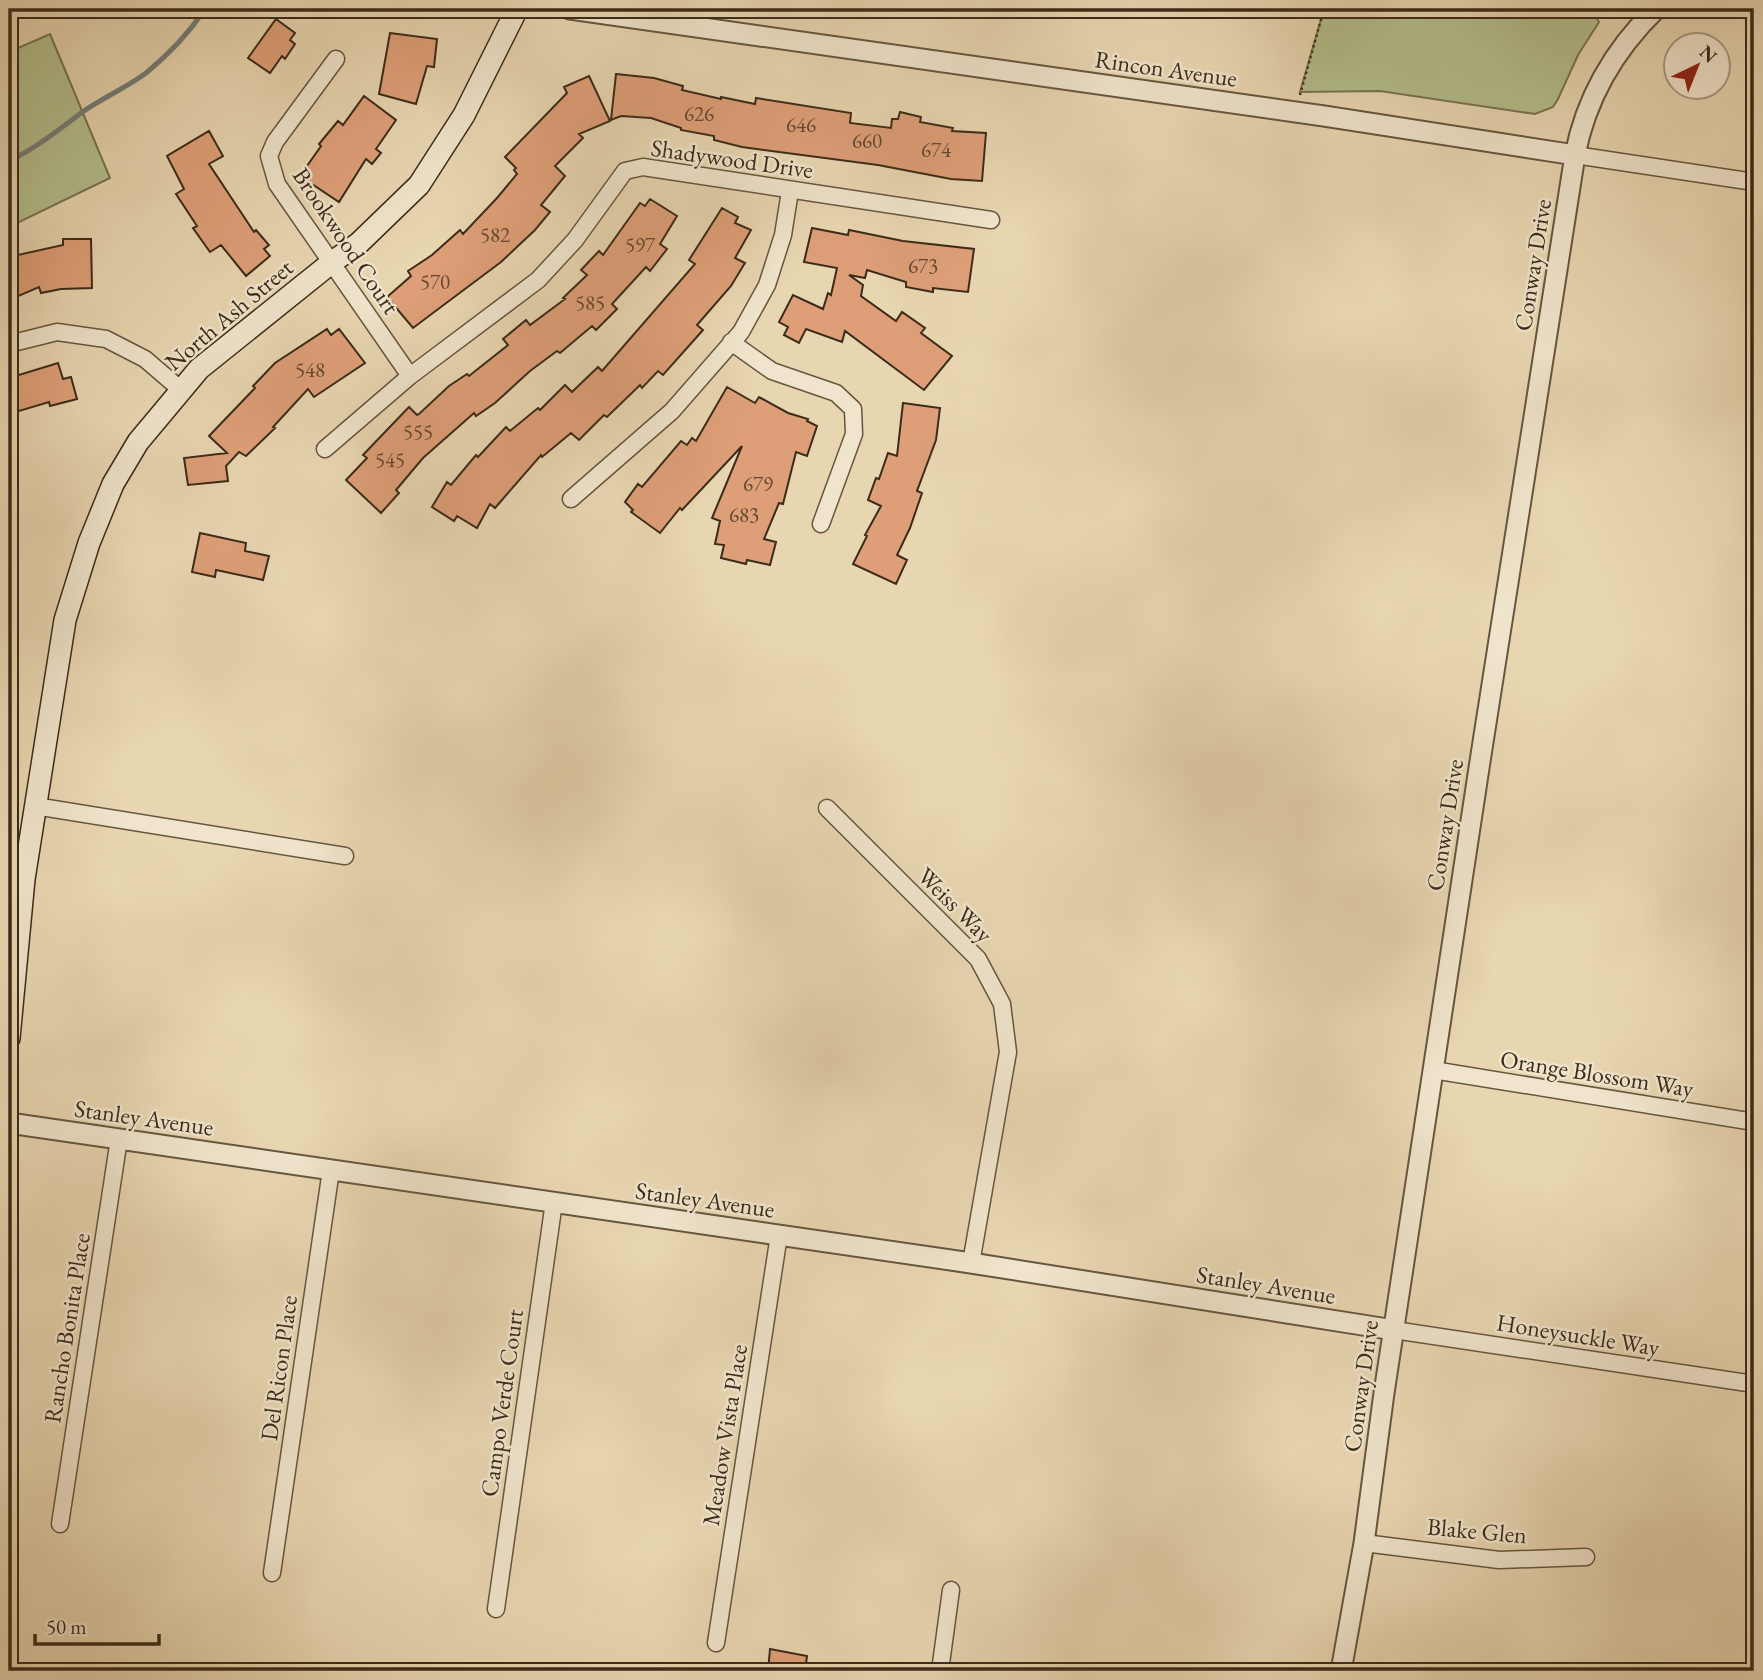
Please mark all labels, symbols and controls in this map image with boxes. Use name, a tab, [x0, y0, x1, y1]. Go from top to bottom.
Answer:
north arrow	[1662, 32, 1732, 102]
text: N	[1694, 40, 1723, 69]
street label: Rincon Avenue	[1093, 43, 1239, 94]
house number: 626	[684, 100, 714, 127]
house number: 646	[786, 111, 816, 138]
house number: 660	[852, 127, 882, 154]
street label: Shadywood Drive	[649, 132, 815, 185]
house number: 674	[921, 136, 952, 163]
street label: Brookwood Court	[286, 161, 407, 320]
street label: Conway Drive	[1507, 197, 1558, 333]
house number: 582	[480, 221, 510, 248]
house number: 597	[625, 231, 656, 258]
street label: North Ash Street	[158, 252, 299, 377]
house number: 673	[908, 252, 938, 279]
house number: 570	[420, 268, 450, 295]
house number: 585	[575, 289, 605, 316]
house number: 548	[295, 356, 325, 383]
house number: 555	[403, 418, 433, 445]
house number: 545	[375, 446, 405, 473]
house number: 679	[743, 470, 773, 497]
house number: 683	[729, 501, 759, 528]
street label: Conway Drive	[1419, 757, 1470, 893]
street label: Weiss Way	[911, 860, 1000, 949]
street label: Orange Blossom Way	[1498, 1043, 1696, 1104]
street label: Stanley Avenue	[72, 1092, 216, 1143]
street label: Stanley Avenue	[633, 1174, 777, 1225]
street label: Rancho Bonita Place	[36, 1231, 97, 1425]
street label: Stanley Avenue	[1194, 1258, 1338, 1311]
street label: Del Ricon Place	[253, 1293, 304, 1443]
street label: Honeysuckle Way	[1494, 1306, 1662, 1363]
street label: Campo Verde Court	[473, 1307, 530, 1499]
street label: Conway Drive	[1336, 1318, 1385, 1454]
street label: Meadow Vista Place	[695, 1342, 754, 1528]
street label: Blake Glen	[1426, 1511, 1529, 1550]
scale bar	[35, 1603, 159, 1647]
text: 50 m	[46, 1613, 87, 1640]

